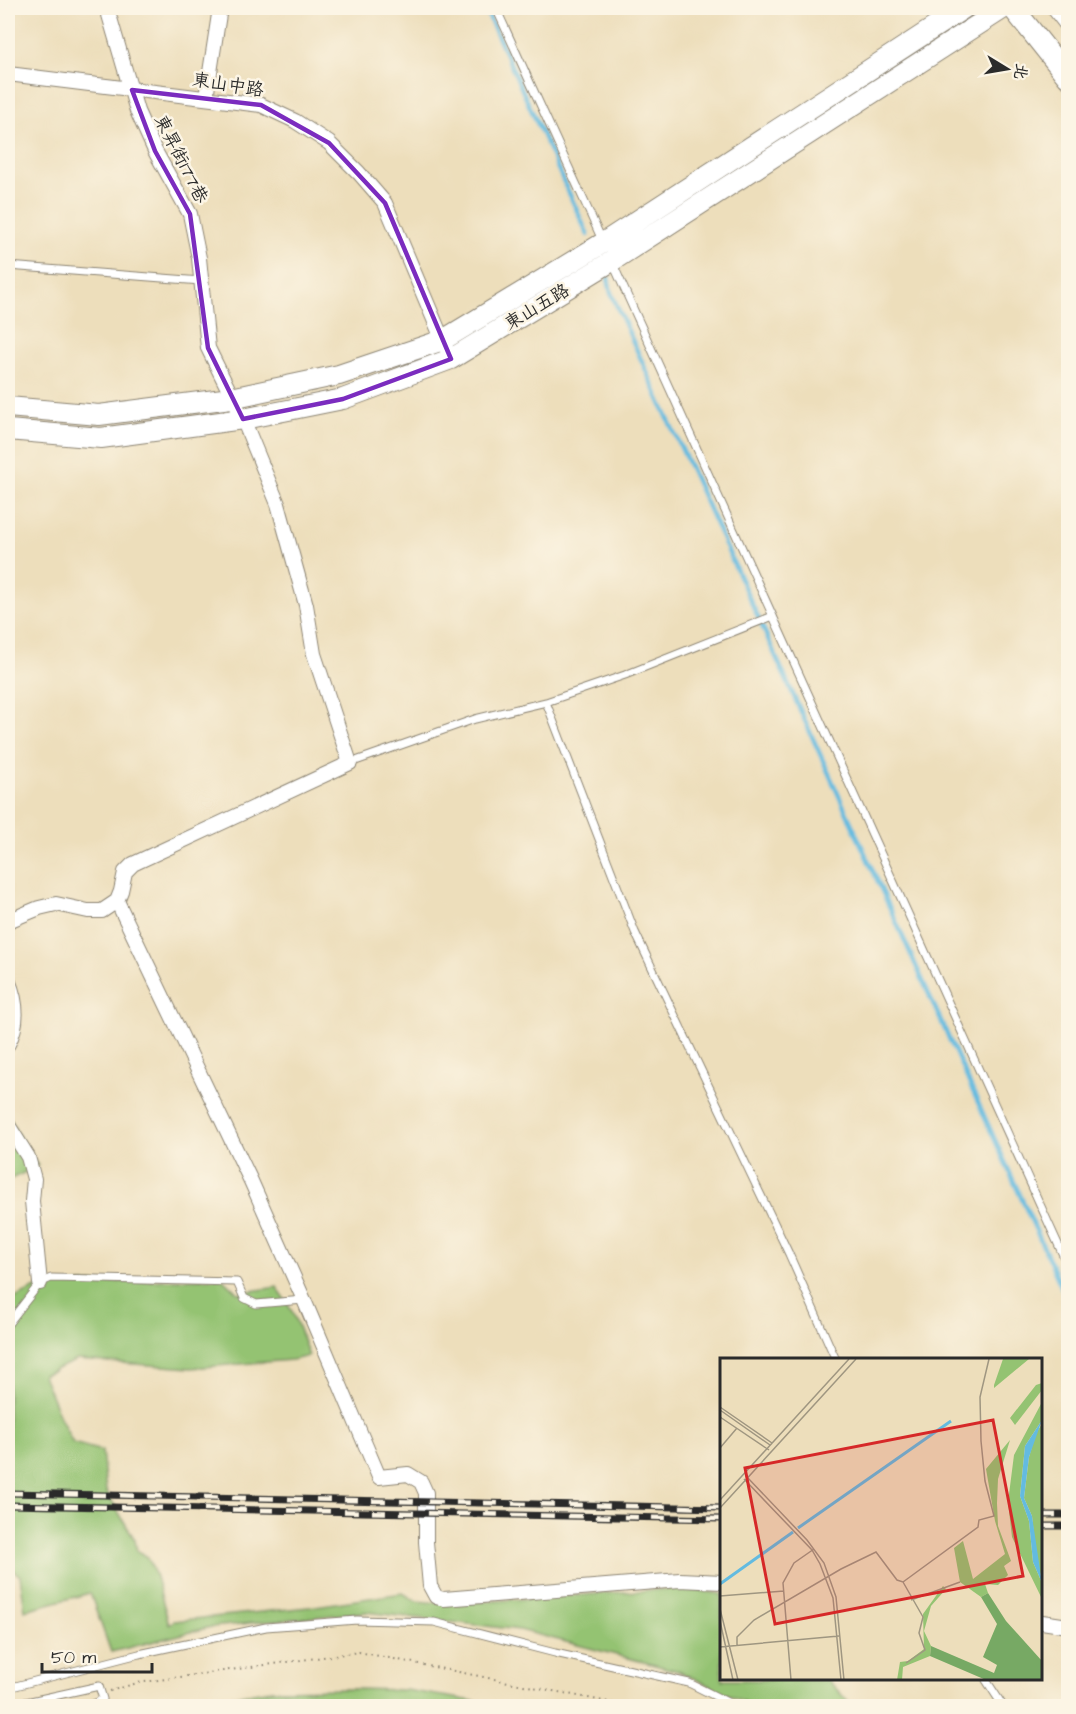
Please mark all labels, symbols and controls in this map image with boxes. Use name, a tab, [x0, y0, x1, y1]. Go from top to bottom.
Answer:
north arrow	[977, 39, 1037, 99]
text: 北	[1008, 62, 1033, 82]
street label: 東山中路	[190, 67, 266, 103]
street label: 東昇街177巷	[148, 110, 214, 208]
street label: 東山五路	[500, 278, 574, 336]
inset map	[720, 1358, 1043, 1681]
scale bar	[42, 1636, 152, 1674]
text: 50 m	[51, 1645, 96, 1670]

